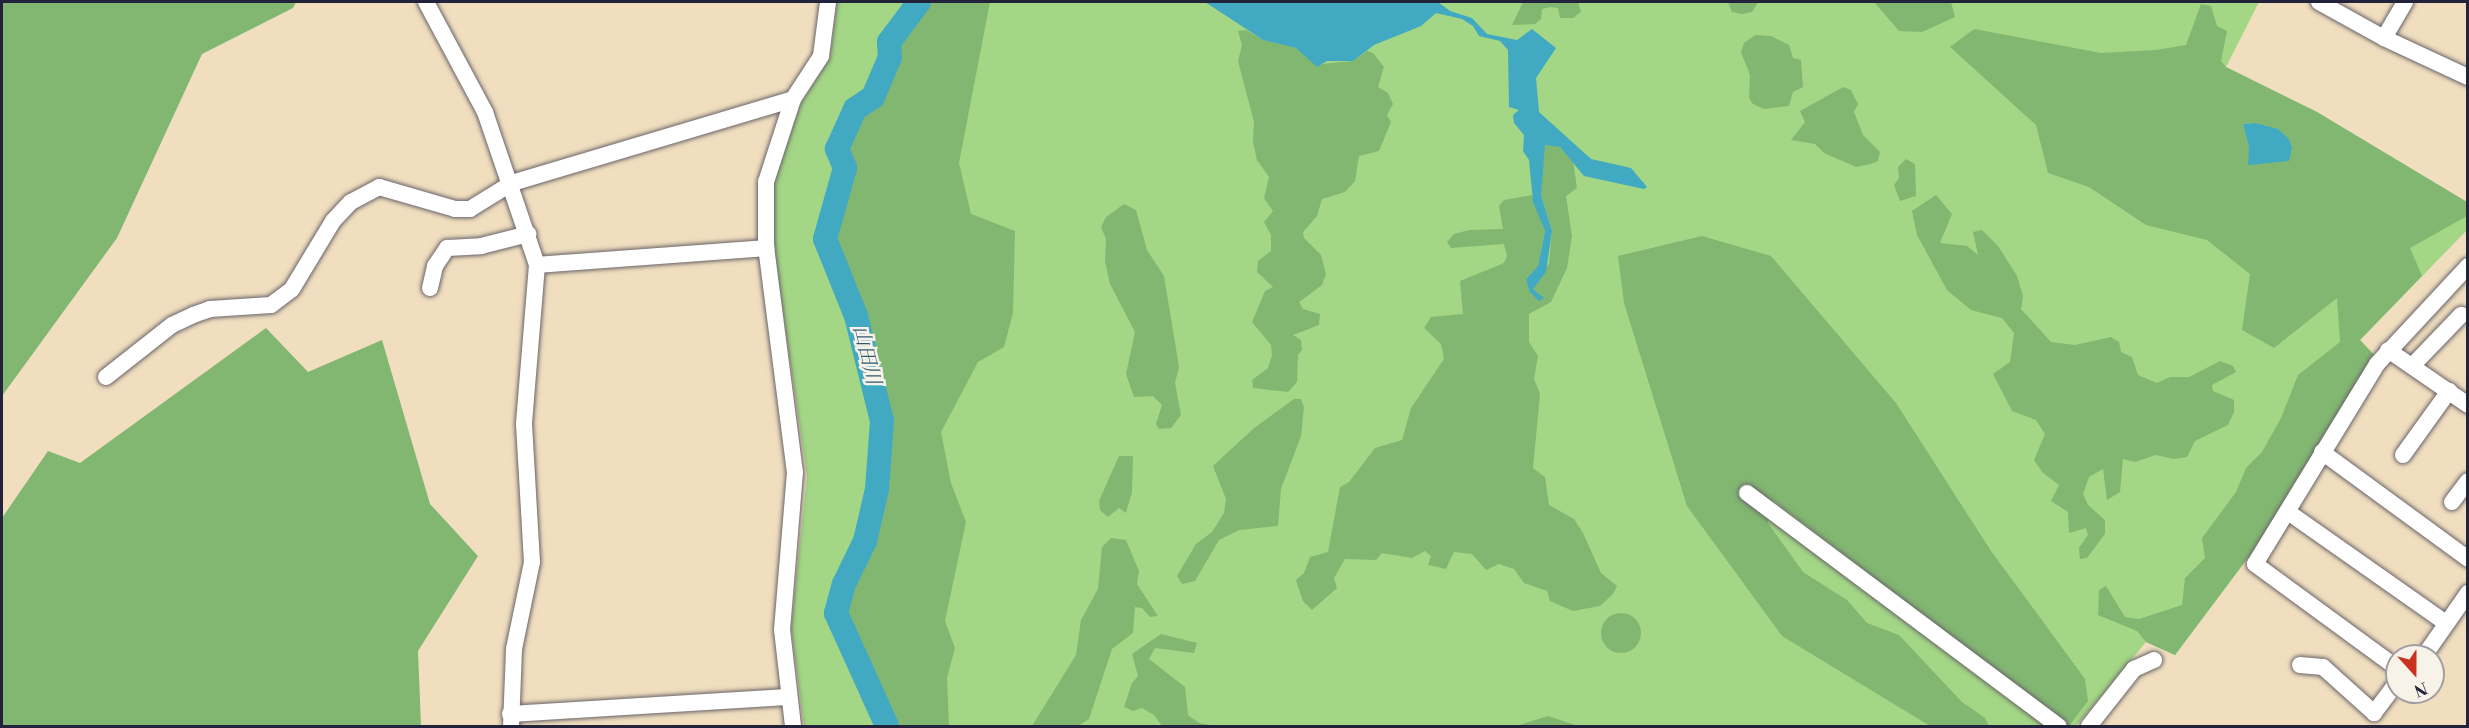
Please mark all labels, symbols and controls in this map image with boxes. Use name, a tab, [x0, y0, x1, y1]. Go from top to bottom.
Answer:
water label: 山田川	[847, 323, 885, 387]
north arrow	[2385, 644, 2445, 704]
text: N	[2411, 677, 2430, 701]

